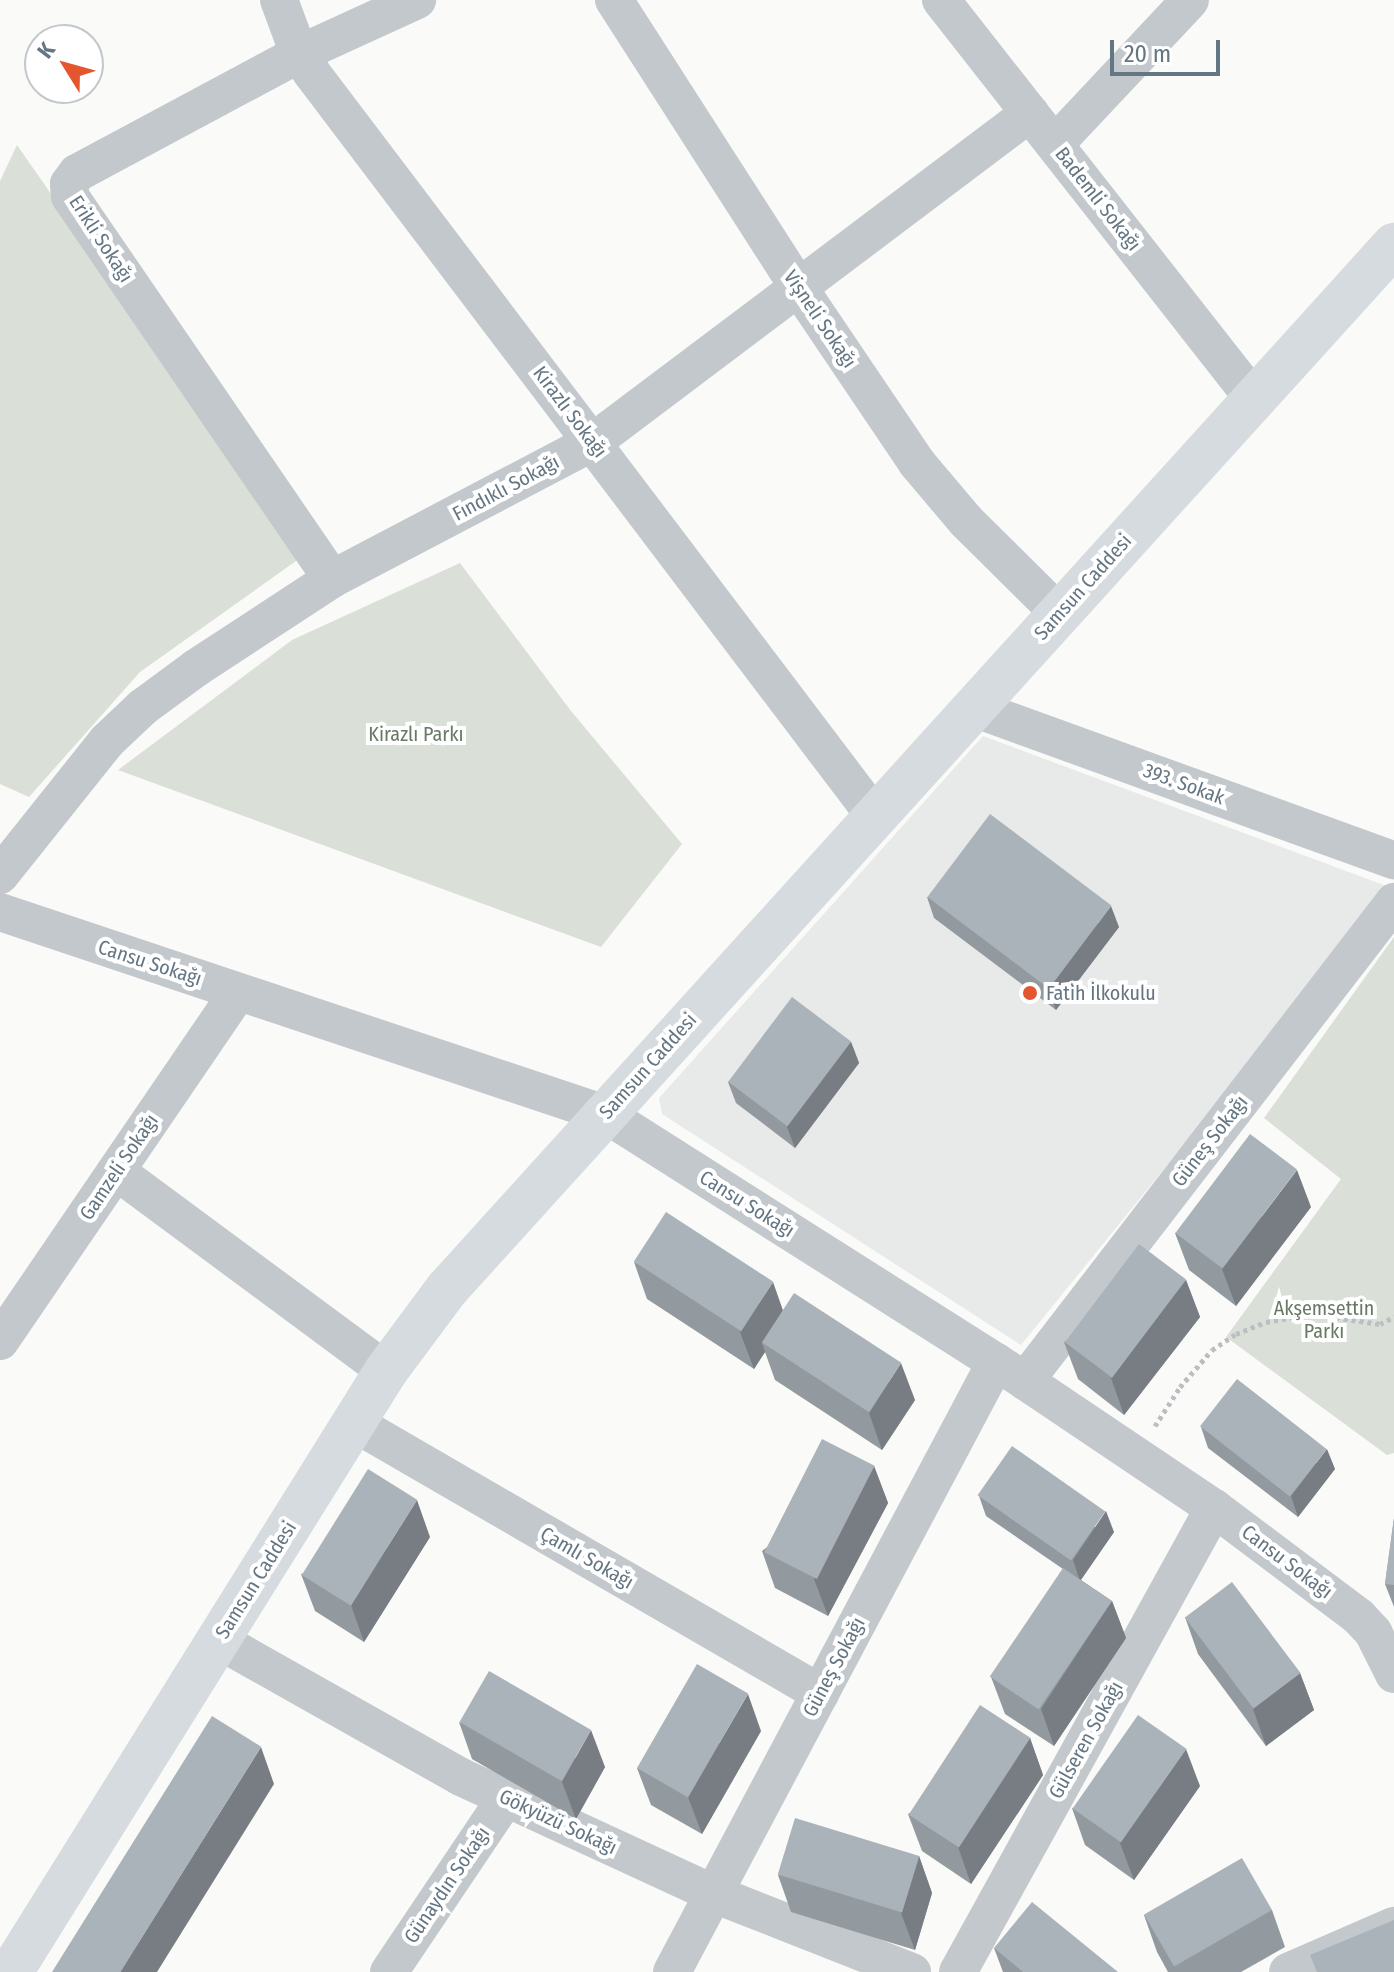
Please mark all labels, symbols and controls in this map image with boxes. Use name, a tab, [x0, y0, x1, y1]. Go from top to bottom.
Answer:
north arrow	[24, 24, 104, 104]
scale bar	[1114, 24, 1224, 74]
text: K	[31, 37, 61, 64]
text: 20 m	[1124, 40, 1171, 68]
street label: Bademli Sokağı	[1050, 142, 1146, 256]
street label: Erikli Sokağı	[64, 191, 138, 287]
street label: Vişneli Sokağı	[779, 266, 861, 372]
street label: Kirazlı Sokağı	[528, 362, 612, 462]
street label: Fındıklı Sokağı	[449, 450, 563, 526]
street label: Samsun Caddesi	[1029, 529, 1137, 645]
park label: Kirazlı Parkı	[368, 722, 464, 746]
street label: 393. Sokak	[1140, 758, 1228, 810]
street label: Cansu Sokağı	[95, 935, 205, 991]
place label: Fatih İlkokulu	[1046, 981, 1156, 1005]
marker: Fatih İlkokulu	[1021, 984, 1039, 1002]
street label: Samsun Caddesi	[594, 1008, 702, 1124]
street label: Güneş Sokağı	[1167, 1091, 1253, 1191]
street label: Gamzeli Sokağı	[75, 1109, 163, 1225]
street label: Cansu Sokağı	[695, 1165, 799, 1243]
park label: Akşemsettin Parkı	[1274, 1296, 1374, 1343]
street label: Samsun Caddesi	[210, 1517, 302, 1643]
street label: Cansu Sokağı	[1237, 1520, 1337, 1604]
street label: Çamlı Sokağı	[536, 1522, 638, 1594]
street label: Güneş Sokağı	[798, 1613, 870, 1721]
street label: Gülseren Sokağı	[1044, 1677, 1128, 1803]
street label: Gökyüzü Sokağı	[495, 1784, 621, 1860]
street label: Günaydın Sokağı	[399, 1822, 495, 1948]

